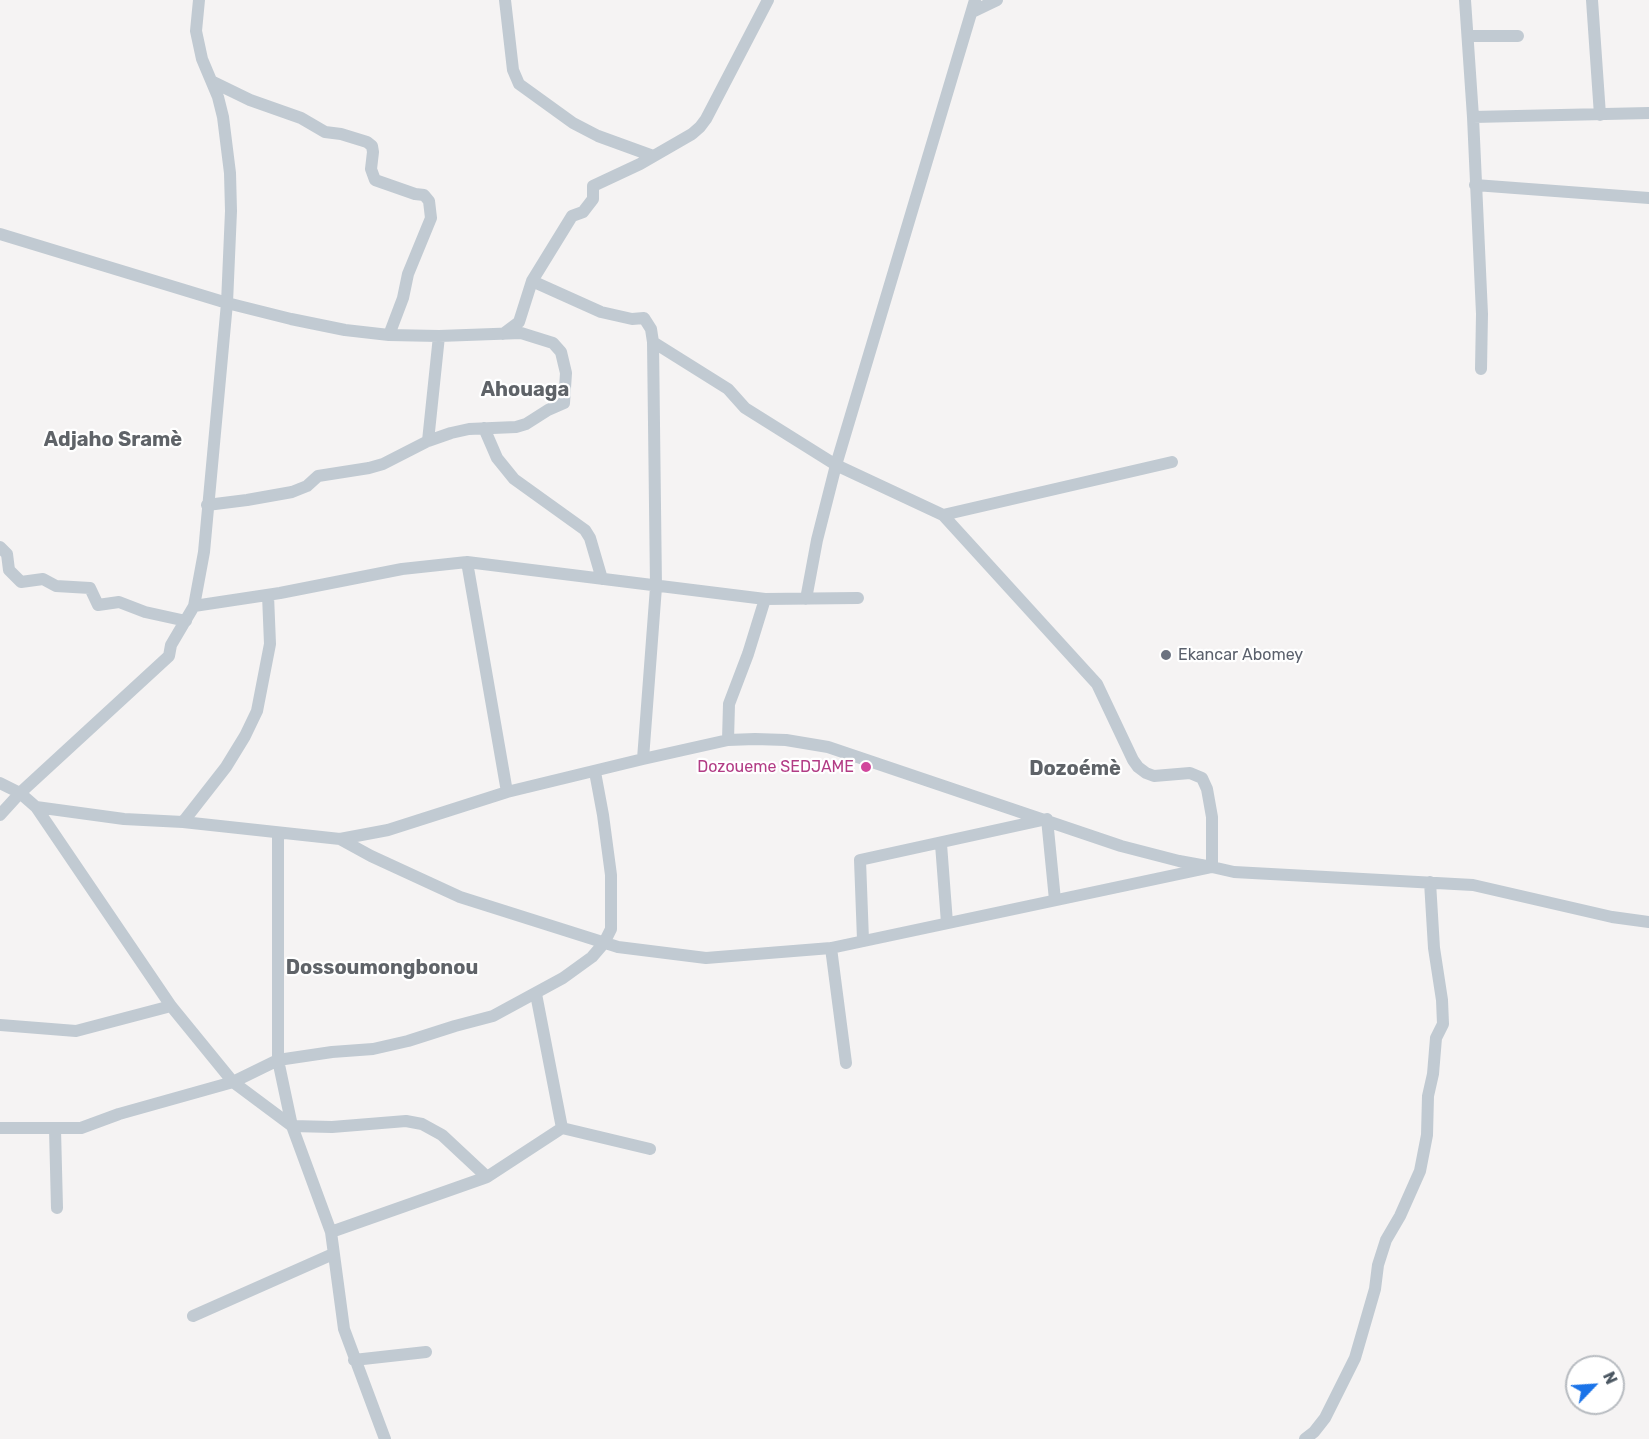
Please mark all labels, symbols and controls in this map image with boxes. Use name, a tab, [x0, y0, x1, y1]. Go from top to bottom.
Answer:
district label: Ahouaga	[481, 378, 569, 402]
district label: Adjaho Sramè	[44, 428, 182, 452]
place label: Ekancar Abomey	[1178, 645, 1303, 665]
marker: Ekancar Abomey	[1159, 648, 1173, 662]
place label: Dozoueme SEDJAME	[697, 757, 854, 777]
district label: Dozoémè	[1029, 757, 1121, 781]
marker: Dozoueme SEDJAME	[859, 760, 873, 774]
district label: Dossoumongbonou	[286, 956, 478, 980]
north arrow	[1565, 1355, 1625, 1415]
text: N	[1599, 1369, 1621, 1387]

